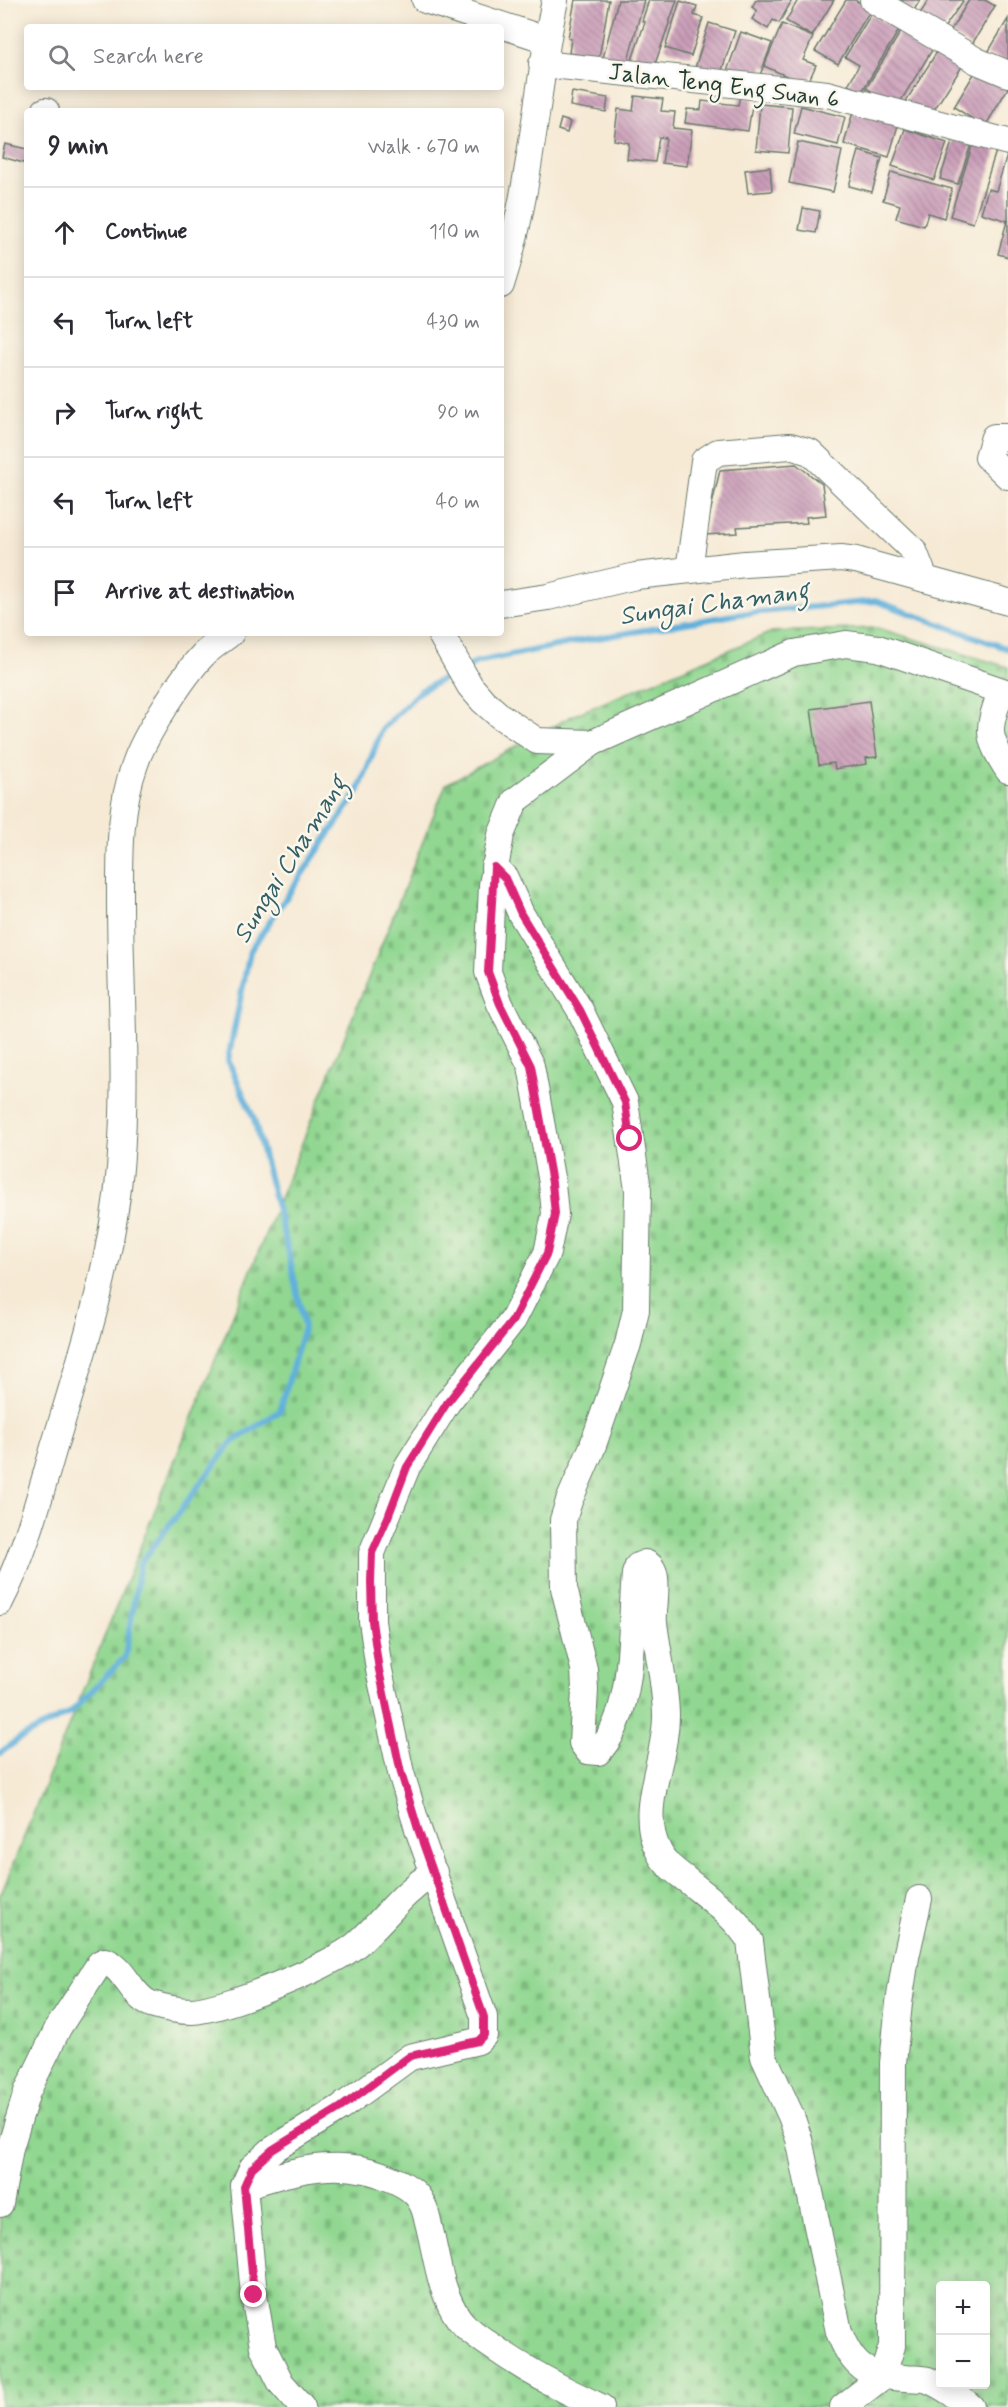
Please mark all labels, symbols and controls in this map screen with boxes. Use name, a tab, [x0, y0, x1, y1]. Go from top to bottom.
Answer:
search box	[24, 24, 504, 90]
icon: search	[45, 41, 78, 74]
text: Search here	[93, 43, 204, 71]
street label: Jalan Teng Eng Suan 6	[606, 57, 841, 119]
text: 9 min	[48, 130, 109, 164]
text: Walk · 670 m	[368, 134, 480, 161]
icon: ahead	[48, 216, 81, 249]
text: Continue	[105, 218, 187, 246]
text: 110 m	[429, 219, 480, 246]
icon: left	[48, 306, 81, 339]
text: Turn left	[105, 308, 193, 336]
text: 430 m	[427, 309, 480, 336]
icon: right	[48, 396, 81, 429]
text: Turn right	[105, 398, 203, 426]
text: 90 m	[437, 399, 480, 426]
icon: left	[48, 486, 81, 519]
text: Turn left	[105, 488, 193, 516]
text: 40 m	[436, 489, 480, 516]
water label: Sungai Chamang	[617, 573, 814, 637]
icon: arrive	[48, 576, 81, 609]
text: Arrive at destination	[105, 578, 295, 606]
water label: Sungai Chamang	[226, 768, 360, 952]
route start	[616, 1125, 642, 1151]
route end	[240, 2281, 266, 2307]
map controls	[936, 2281, 990, 2389]
button: +	[936, 2281, 990, 2335]
button: −	[936, 2335, 990, 2389]

